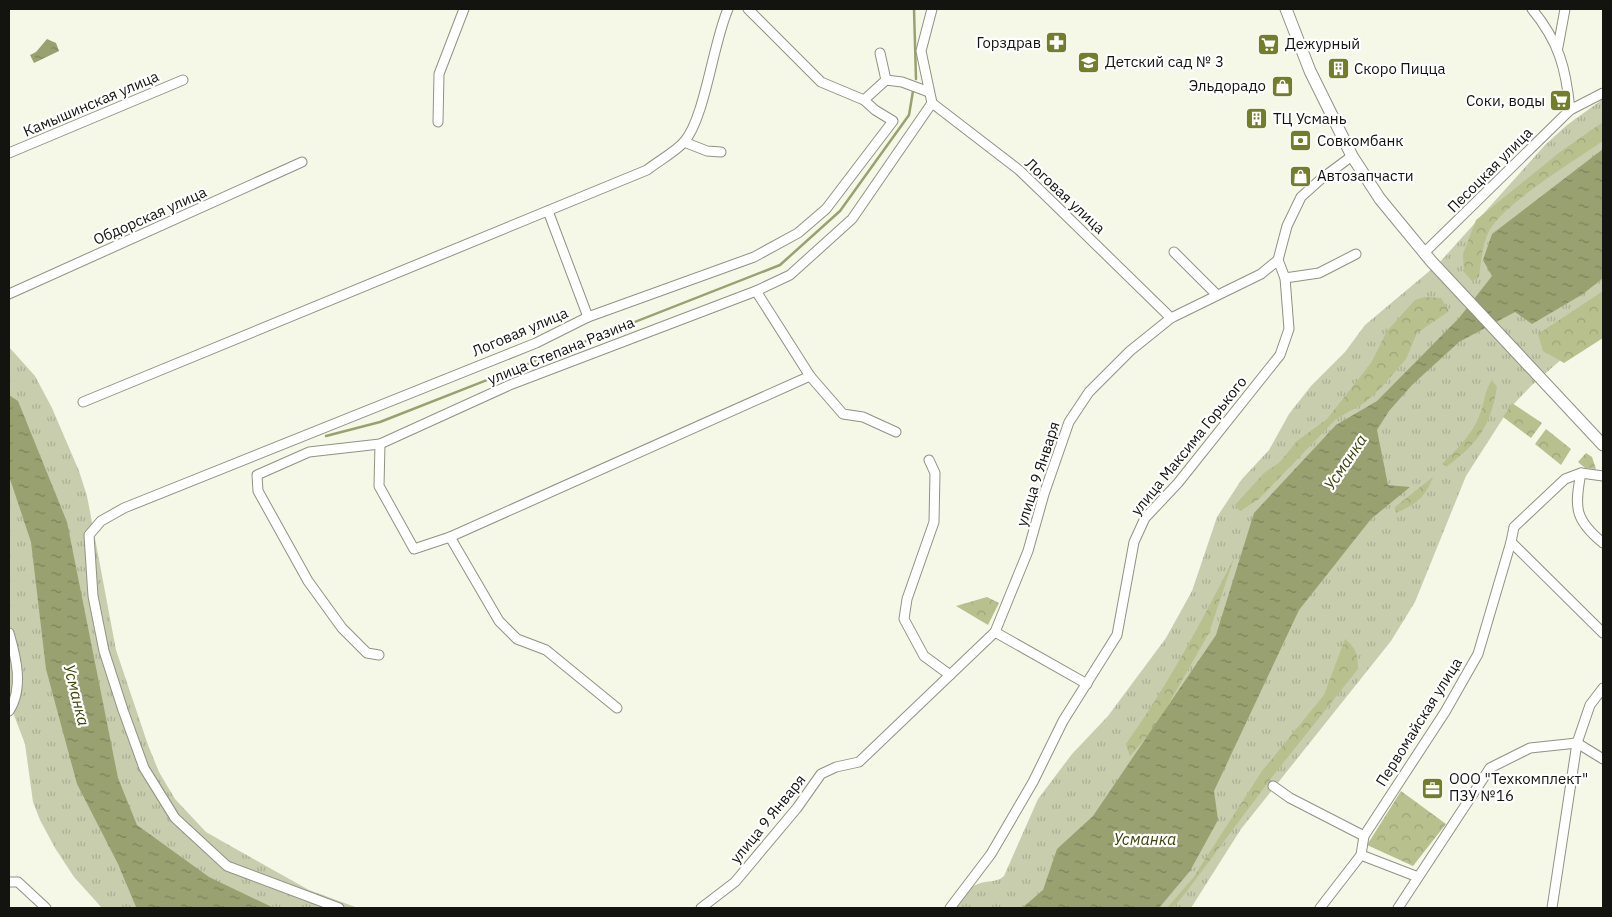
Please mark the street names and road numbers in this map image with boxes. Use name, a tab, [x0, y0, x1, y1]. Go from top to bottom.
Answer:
street label: Камышинская улица	[20, 66, 162, 141]
street label: Песоцкая улица	[1443, 123, 1536, 216]
street label: Логовая улица	[1021, 154, 1109, 238]
street label: Обдорская улица	[90, 182, 209, 249]
street label: Логовая улица	[469, 303, 571, 360]
street label: улица Степана Разина	[485, 312, 637, 389]
street label: улица Максима Горького	[1127, 372, 1251, 519]
street label: улица 9 Января	[1012, 419, 1063, 529]
street label: Первомайская улица	[1371, 654, 1466, 790]
street label: улица 9 Января	[726, 770, 809, 867]

